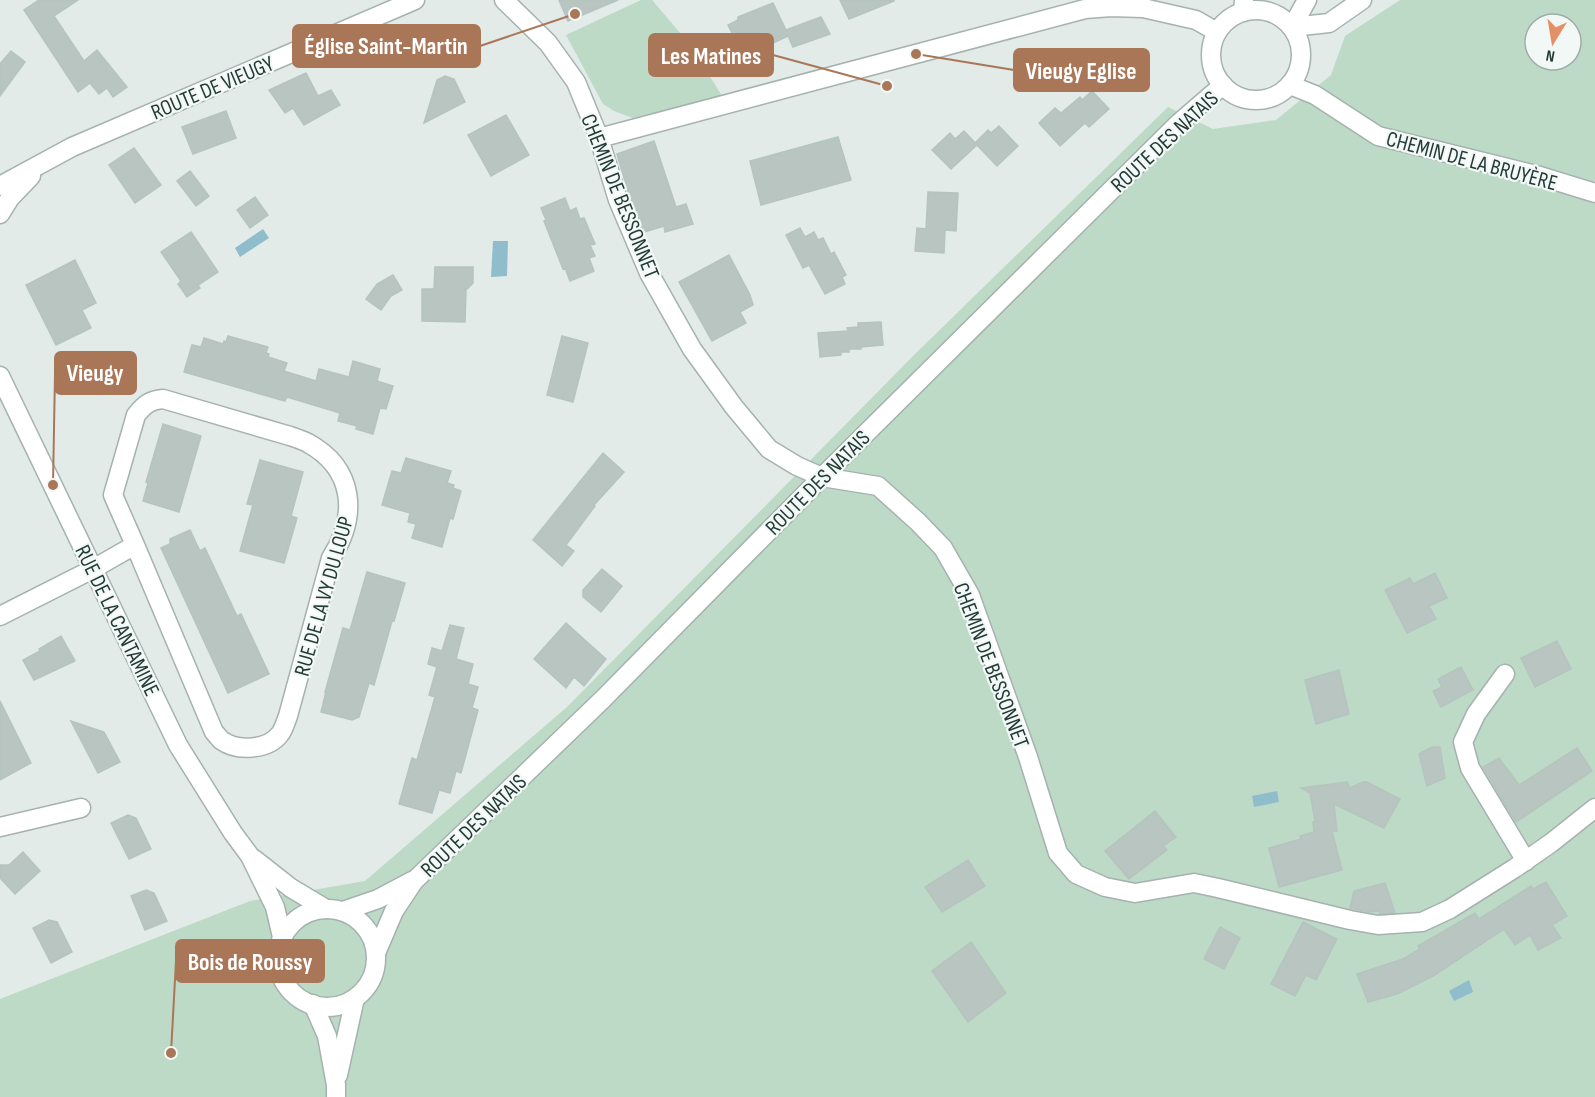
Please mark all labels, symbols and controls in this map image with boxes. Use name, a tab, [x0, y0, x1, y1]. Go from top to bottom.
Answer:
north arrow	[1523, 12, 1583, 72]
callout: Église Saint-Martin	[293, 25, 480, 67]
text: Église Saint-Martin	[304, 32, 468, 61]
callout: Les Matines	[649, 34, 773, 76]
text: Les Matines	[661, 42, 761, 71]
text: N	[1544, 45, 1556, 65]
callout: Vieugy Eglise	[1014, 49, 1149, 91]
street label: ROUTE DE VIEUGY	[147, 50, 278, 126]
text: Vieugy Eglise	[1026, 57, 1136, 86]
street label: ROUTE DES NATAIS	[1106, 85, 1224, 199]
street label: CHEMIN DE BESSONNET	[574, 110, 665, 283]
street label: CHEMIN DE LA BRUYÈRE	[1383, 126, 1560, 197]
callout: Vieugy	[55, 352, 136, 394]
text: Vieugy	[66, 359, 124, 388]
street label: ROUTE DES NATAIS	[760, 425, 876, 541]
street label: RUE DE LA VY DU LOUP	[289, 513, 360, 679]
street label: RUE DE LA CANTAMINE	[68, 541, 165, 701]
street label: CHEMIN DE BESSONNET	[947, 579, 1035, 752]
street label: ROUTE DES NATAIS	[415, 769, 533, 883]
callout: Bois de Roussy	[176, 940, 324, 982]
text: Bois de Roussy	[188, 948, 312, 977]

